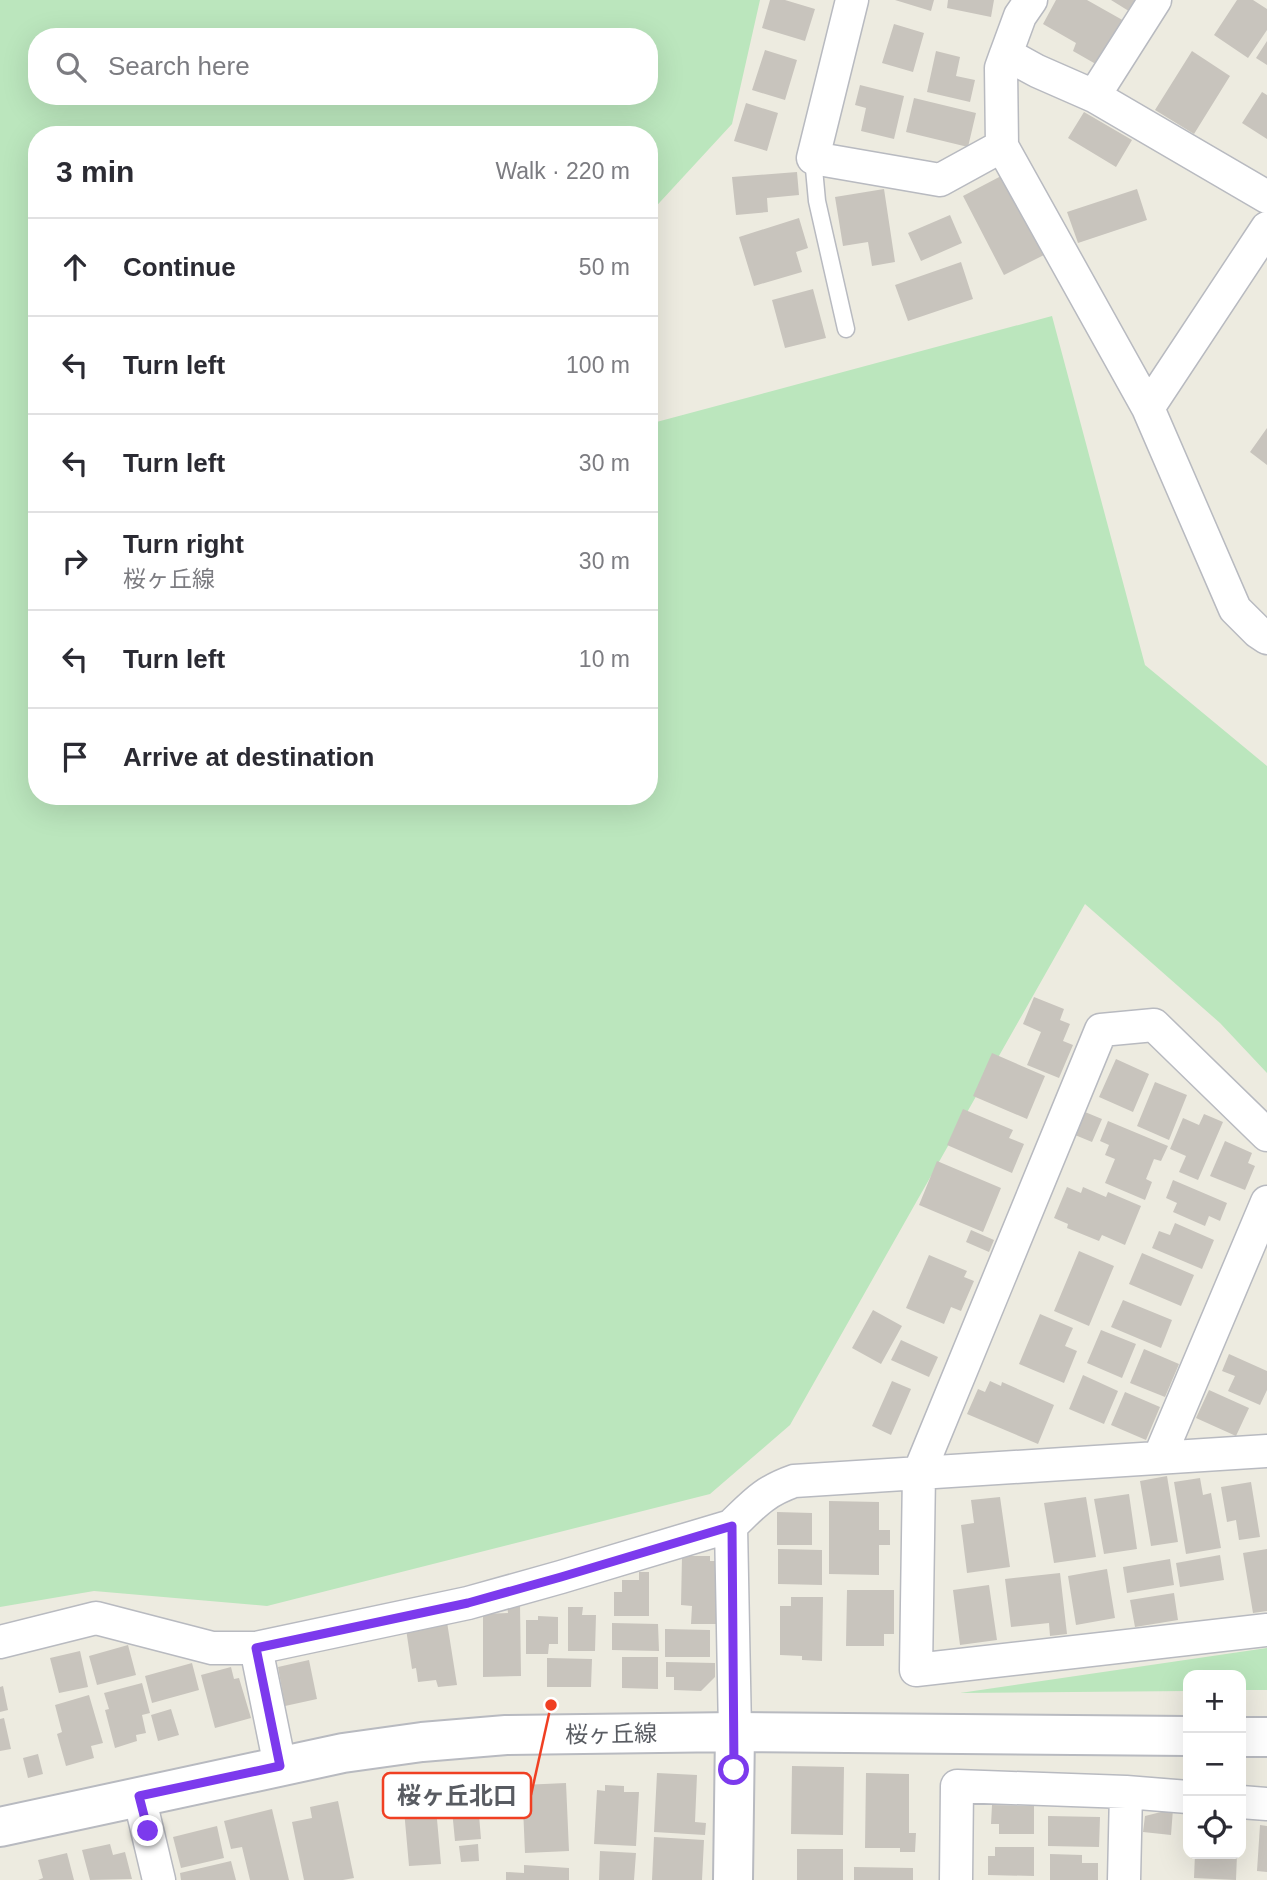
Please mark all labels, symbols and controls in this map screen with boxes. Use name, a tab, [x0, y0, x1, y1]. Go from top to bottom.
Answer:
search box	[28, 28, 658, 105]
icon: search	[52, 48, 90, 86]
text: Search here	[108, 51, 250, 81]
text: 3 min	[56, 155, 134, 188]
text: Walk · 220 m	[495, 158, 630, 184]
icon: ahead	[56, 248, 94, 286]
text: Continue	[123, 252, 236, 282]
text: 50 m	[579, 254, 630, 280]
icon: left	[56, 346, 94, 384]
text: Turn left	[123, 350, 225, 380]
text: 100 m	[566, 352, 630, 378]
icon: left	[56, 444, 94, 482]
text: Turn left	[123, 448, 225, 478]
text: 30 m	[579, 450, 630, 476]
text: Turn right	[123, 529, 244, 559]
icon: right	[56, 542, 94, 580]
text: 30 m	[579, 548, 630, 574]
text: 桜ヶ丘線	[123, 566, 215, 592]
icon: left	[56, 640, 94, 678]
text: Turn left	[123, 644, 225, 674]
text: 10 m	[579, 646, 630, 672]
icon: arrive	[56, 738, 94, 776]
text: Arrive at destination	[123, 742, 374, 772]
map controls	[1183, 1670, 1246, 1859]
button: +	[1183, 1670, 1246, 1733]
street label: 桜ヶ丘線	[565, 1720, 657, 1748]
button: −	[1183, 1733, 1246, 1796]
route start	[718, 1754, 749, 1785]
callout: 桜ヶ丘北口	[383, 1773, 531, 1818]
text: 桜ヶ丘北口	[397, 1782, 517, 1809]
button: locate	[1183, 1796, 1246, 1859]
route end	[132, 1815, 163, 1846]

